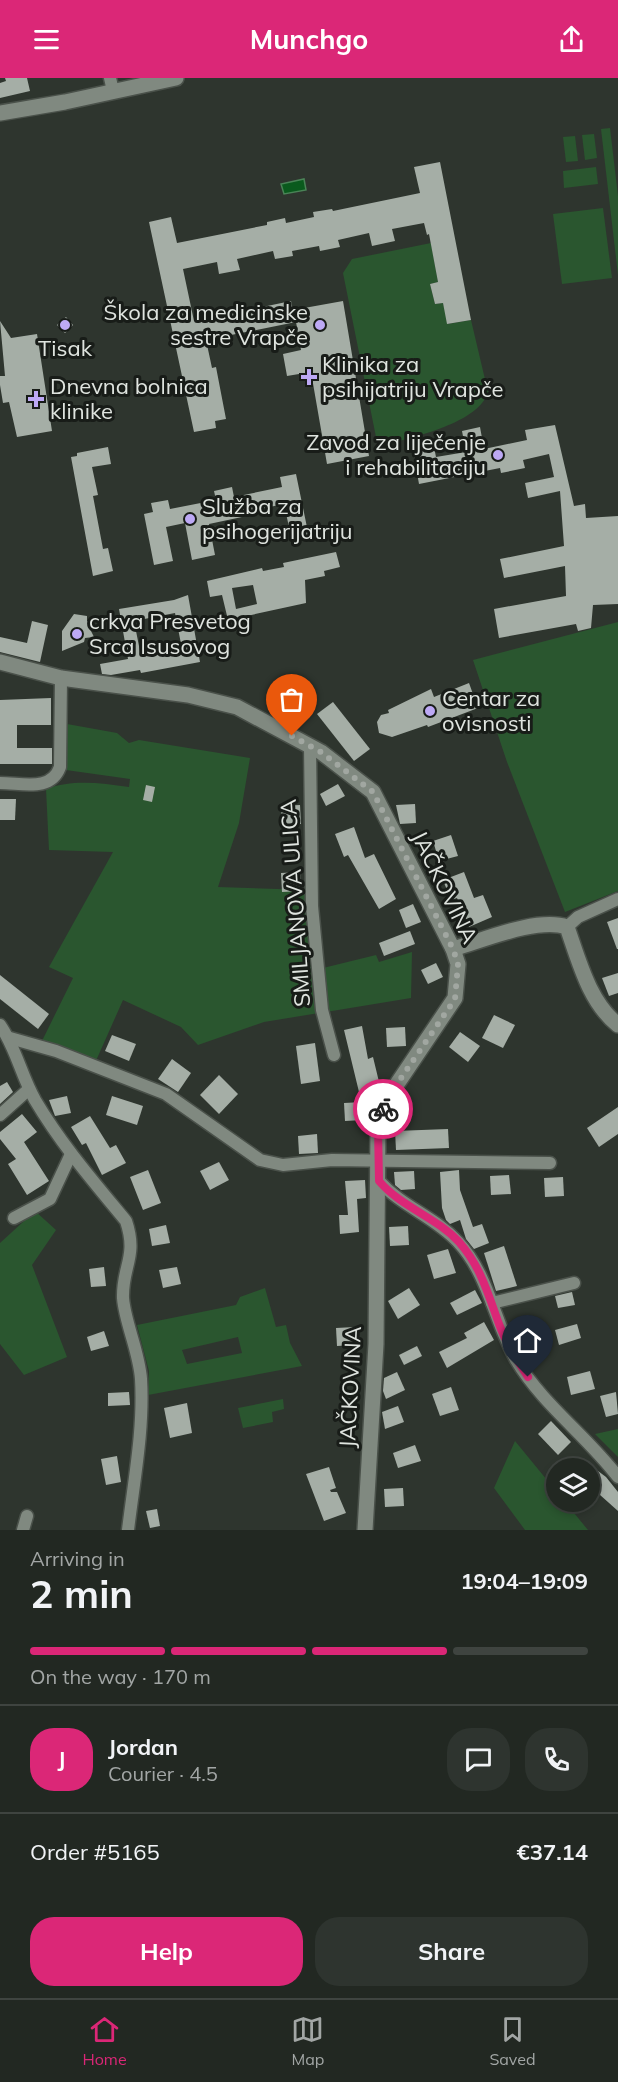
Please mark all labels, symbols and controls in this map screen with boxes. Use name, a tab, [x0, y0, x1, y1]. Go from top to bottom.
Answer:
text: Munchgo	[250, 22, 368, 56]
icon: menu	[30, 23, 63, 56]
icon: share	[555, 23, 588, 56]
place label: Škola za medicinske sestre Vrapče	[104, 298, 308, 351]
marker: Tisak	[58, 318, 72, 332]
marker: Škola za medicinske sestre Vrapče	[313, 318, 327, 332]
place label: Tisak	[38, 334, 93, 362]
place label: Klinika za psihijatriju Vrapče	[322, 350, 504, 403]
marker: Klinika za psihijatriju Vrapče	[300, 368, 318, 386]
place label: Dnevna bolnica klinike	[50, 372, 208, 425]
marker: Dnevna bolnica klinike	[27, 390, 45, 408]
place label: Zavod za liječenje i rehabilitaciju	[306, 428, 486, 481]
marker: Zavod za liječenje i rehabilitaciju	[491, 448, 505, 462]
place label: Služba za psihogerijatriju	[202, 492, 353, 545]
marker: Služba za psihogerijatriju	[183, 512, 197, 526]
place label: crkva Presvetog Srca Isusovog	[89, 607, 251, 660]
marker: crkva Presvetog Srca Isusovog	[70, 627, 84, 641]
pin	[266, 674, 317, 736]
icon: bag	[275, 683, 308, 716]
place label: Centar za ovisnosti	[442, 684, 540, 737]
marker: Centar za ovisnosti	[423, 704, 437, 718]
street label: SMILJANOVA ULICA	[274, 798, 316, 1008]
street label: JAČKOVINA	[406, 826, 484, 948]
courier	[353, 1079, 413, 1139]
icon: bike	[367, 1093, 400, 1126]
pin	[502, 1315, 553, 1377]
icon: home	[511, 1324, 544, 1357]
street label: JAČKOVINA	[333, 1325, 367, 1449]
map controls	[546, 1458, 600, 1512]
button: layers	[546, 1458, 600, 1512]
text: Arriving in	[30, 1546, 125, 1571]
text: 19:04–19:09	[460, 1567, 588, 1595]
text: 2 min	[30, 1569, 133, 1618]
text: On the way · 170 m	[30, 1664, 211, 1689]
button: chat	[447, 1728, 510, 1791]
button: phone	[525, 1728, 588, 1791]
text: Jordan	[108, 1733, 178, 1761]
text: J	[58, 1745, 65, 1773]
text: Courier · 4.5	[108, 1761, 218, 1786]
text: Order #5165	[30, 1838, 160, 1866]
text: €37.14	[517, 1838, 588, 1866]
button: Help	[30, 1917, 303, 1986]
button: Share	[315, 1917, 588, 1986]
tab: Home	[82, 2013, 127, 2069]
tab: Map	[291, 2013, 324, 2069]
tab: Saved	[489, 2013, 536, 2069]

